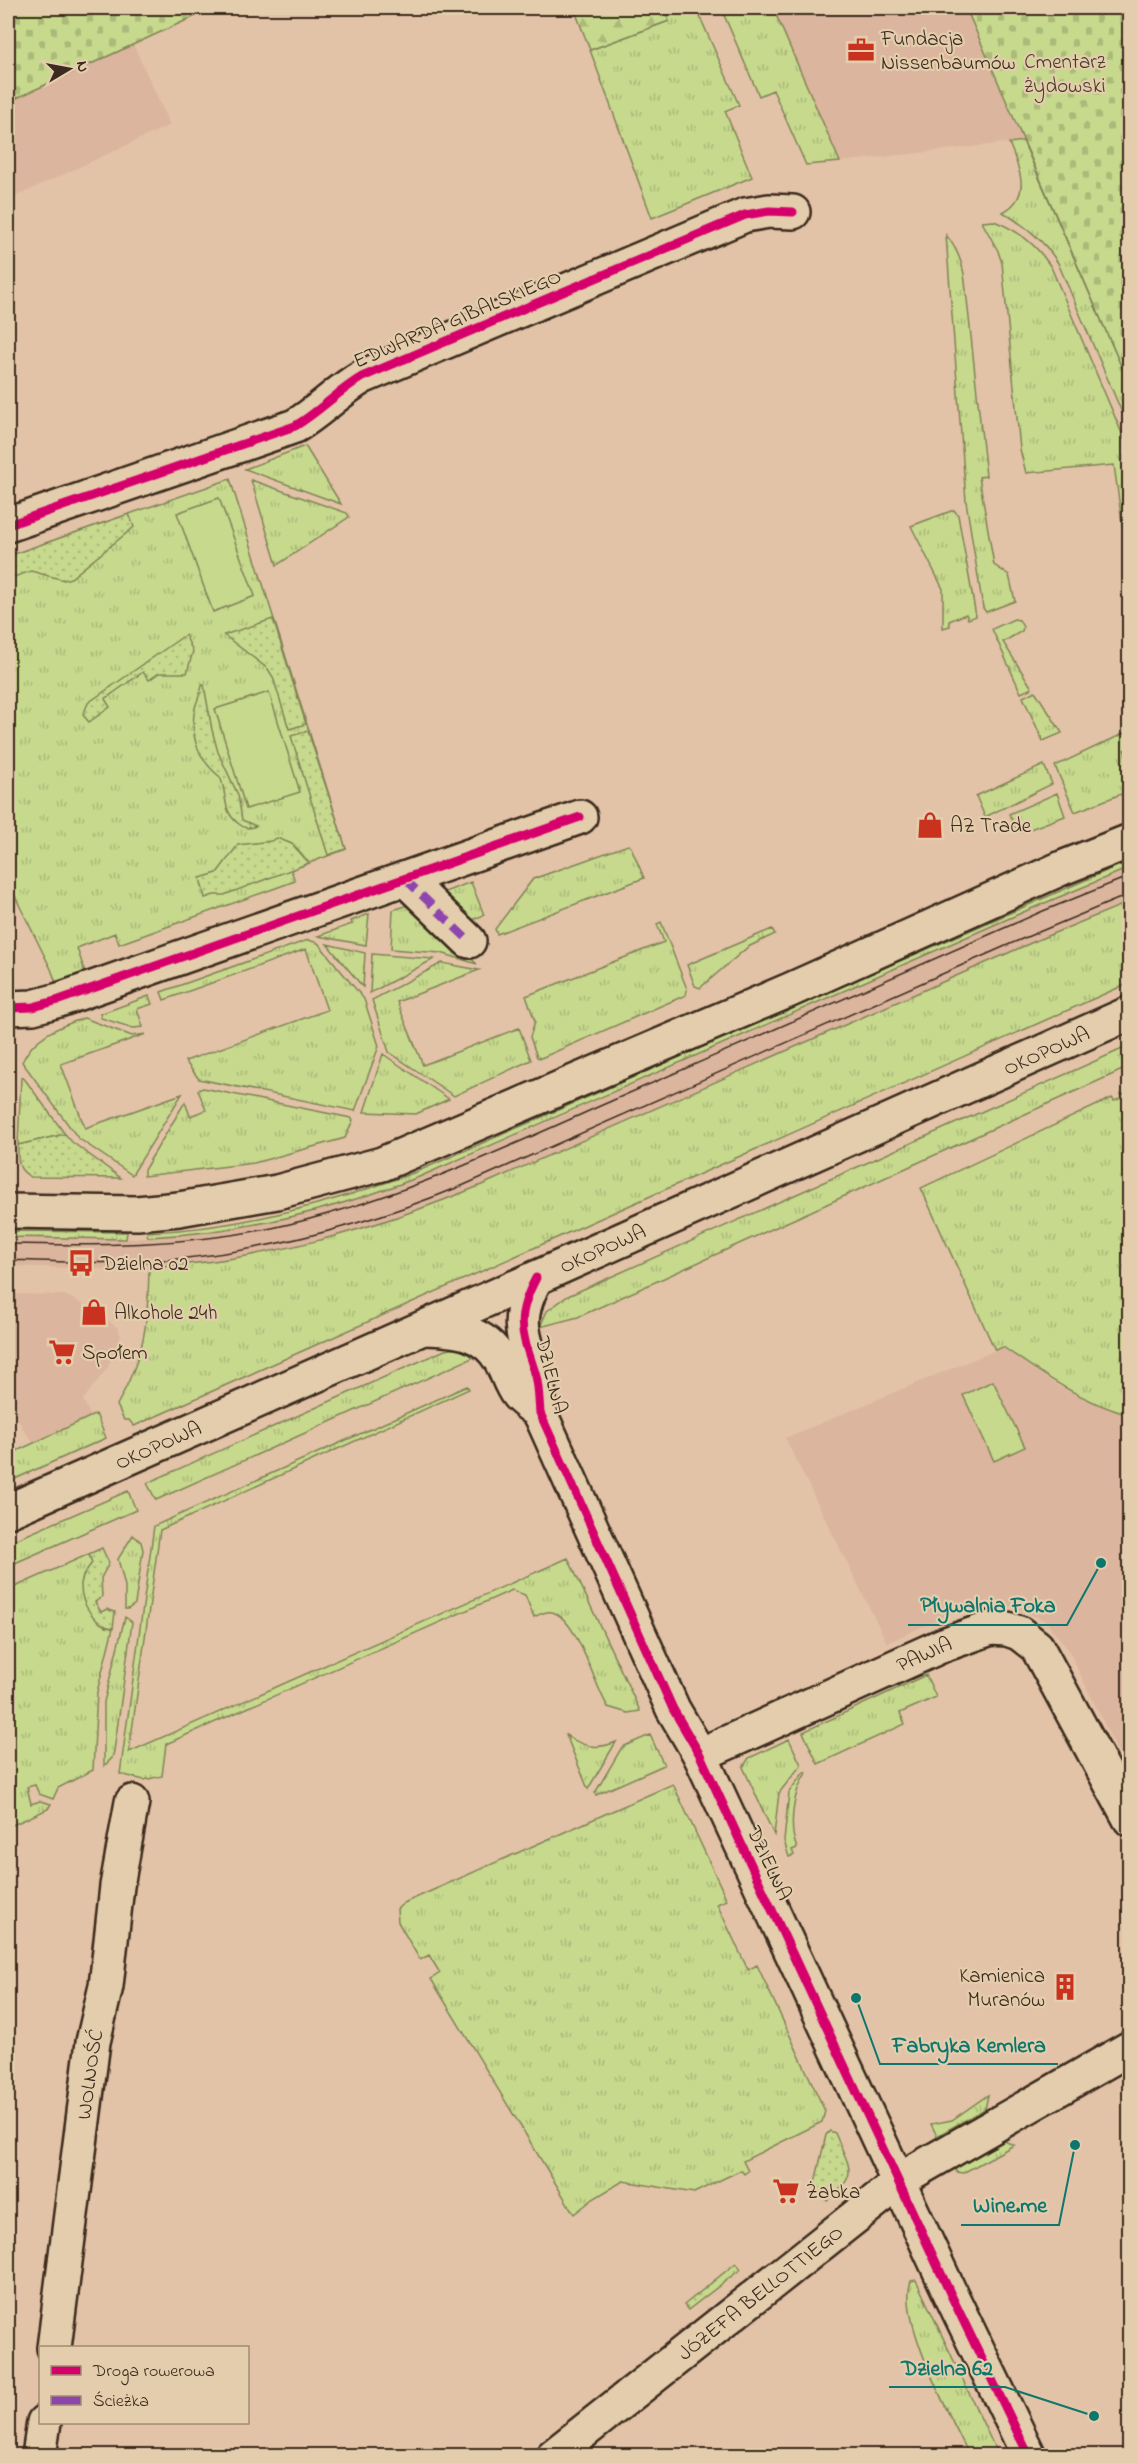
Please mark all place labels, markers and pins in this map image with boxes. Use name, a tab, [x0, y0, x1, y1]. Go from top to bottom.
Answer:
place label: Fundacja Nissenbaumów	[880, 25, 1015, 79]
office icon: Fundacja Nissenbaumów	[846, 35, 876, 65]
shop icon: AZ Trade	[915, 810, 945, 840]
place label: AZ Trade	[950, 812, 1032, 842]
bus stop icon: Dzielna 02	[66, 1248, 96, 1278]
place label: Dzielna 02	[100, 1250, 188, 1280]
shop icon: Alkohole 24h	[79, 1297, 109, 1327]
place label: Alkohole 24h	[114, 1299, 217, 1329]
supermarket icon: Społem	[47, 1337, 77, 1367]
place label: Społem	[82, 1339, 148, 1369]
callout: Pływalnia Foka	[908, 1585, 1067, 1625]
place label: Kamienica Muranów	[959, 1962, 1045, 2016]
building icon: Kamienica Muranów	[1050, 1972, 1080, 2002]
callout: Fabryka Kemlera	[880, 2024, 1058, 2064]
supermarket icon: Żabka	[771, 2176, 801, 2206]
place label: Żabka	[806, 2178, 860, 2208]
callout: Wine.me	[961, 2185, 1059, 2225]
callout: Dzielna 62	[889, 2347, 1005, 2387]

